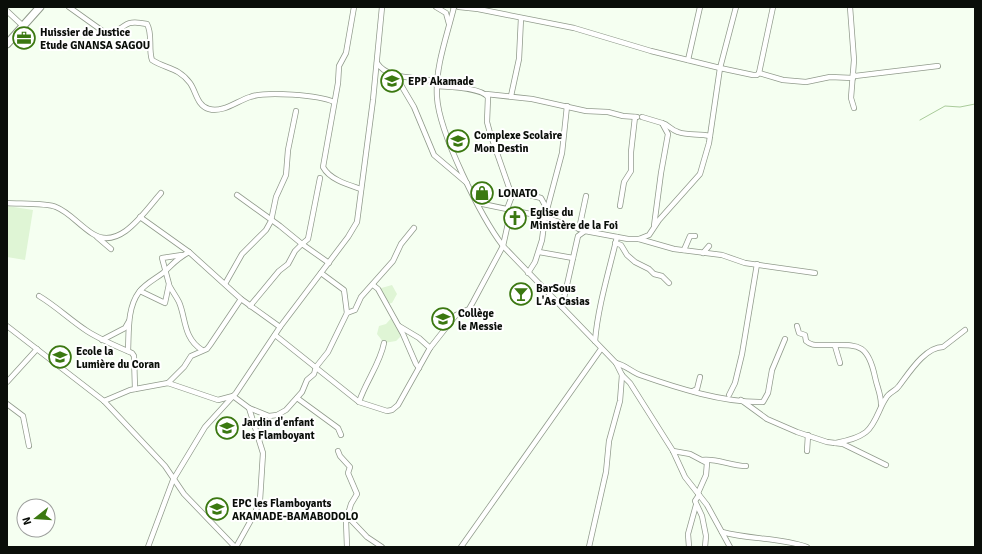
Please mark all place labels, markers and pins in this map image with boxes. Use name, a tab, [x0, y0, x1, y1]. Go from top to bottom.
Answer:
office icon: Huissier de Justice Etude GNANSA SAGOU	[11, 25, 37, 51]
place label: Huissier de Justice Etude GNANSA SAGOU	[40, 26, 150, 52]
school or university icon: EPP Akamade	[379, 68, 405, 94]
place label: EPP Akamade	[408, 75, 475, 88]
school or university icon: Complexe Scolaire Mon Destin	[445, 128, 471, 154]
place label: Complexe Scolaire Mon Destin	[474, 129, 563, 155]
shop icon: LONATO	[469, 180, 495, 206]
place label: LONATO	[498, 187, 538, 200]
church icon: Eglise du Ministère de la Foi	[502, 205, 528, 231]
place label: Eglise du Ministère de la Foi	[530, 206, 618, 232]
bar icon: BarSous L'As Casias	[508, 281, 534, 307]
place label: BarSous L'As Casias	[536, 282, 590, 308]
school or university icon: Collège le Messie	[430, 306, 456, 332]
place label: Collège le Messie	[458, 307, 503, 333]
school or university icon: Ecole la Lumière du Coran	[47, 344, 73, 370]
place label: Ecole la Lumière du Coran	[76, 345, 160, 371]
school or university icon: Jardin d'enfant les Flamboyant	[214, 415, 240, 441]
place label: Jardin d'enfant les Flamboyant	[242, 416, 315, 442]
school or university icon: EPC les Flamboyants AKAMADE-BAMABODOLO	[204, 496, 230, 522]
place label: EPC les Flamboyants AKAMADE-BAMABODOLO	[232, 497, 358, 523]

